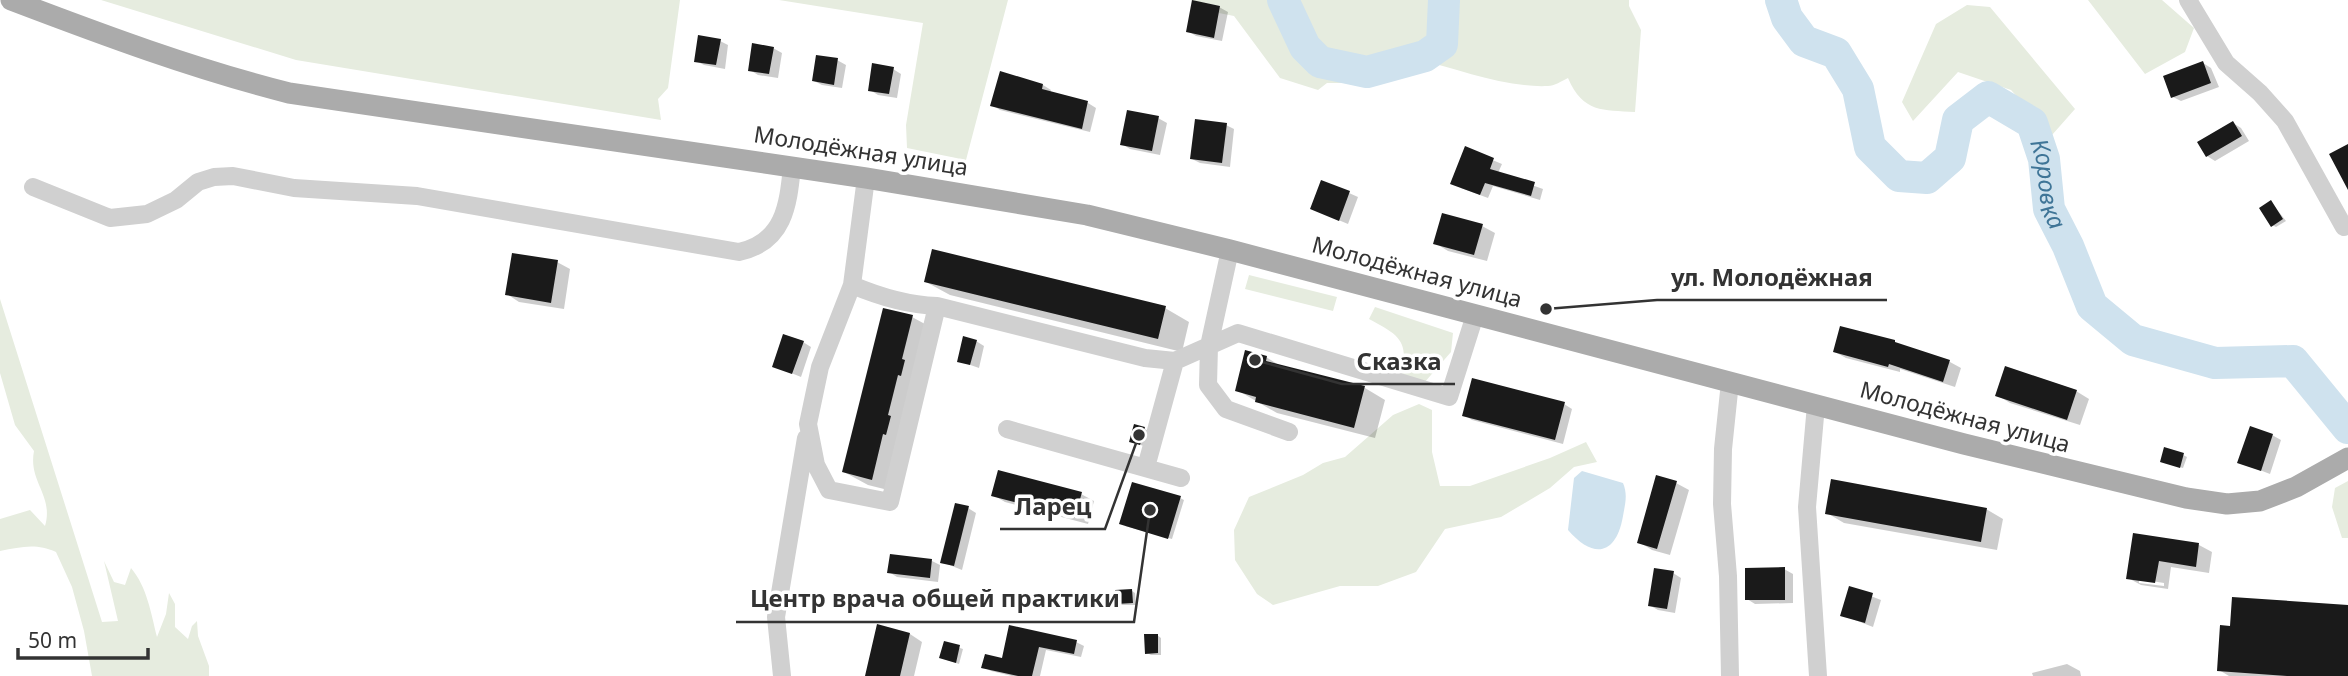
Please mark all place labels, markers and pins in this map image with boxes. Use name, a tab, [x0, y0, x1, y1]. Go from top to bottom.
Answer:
callout: ул. Молодёжная	[1657, 255, 1887, 300]
callout: Сказка	[1342, 339, 1455, 384]
callout: Ларец	[1000, 484, 1105, 529]
callout: Центр врача общей практики	[736, 577, 1134, 622]

